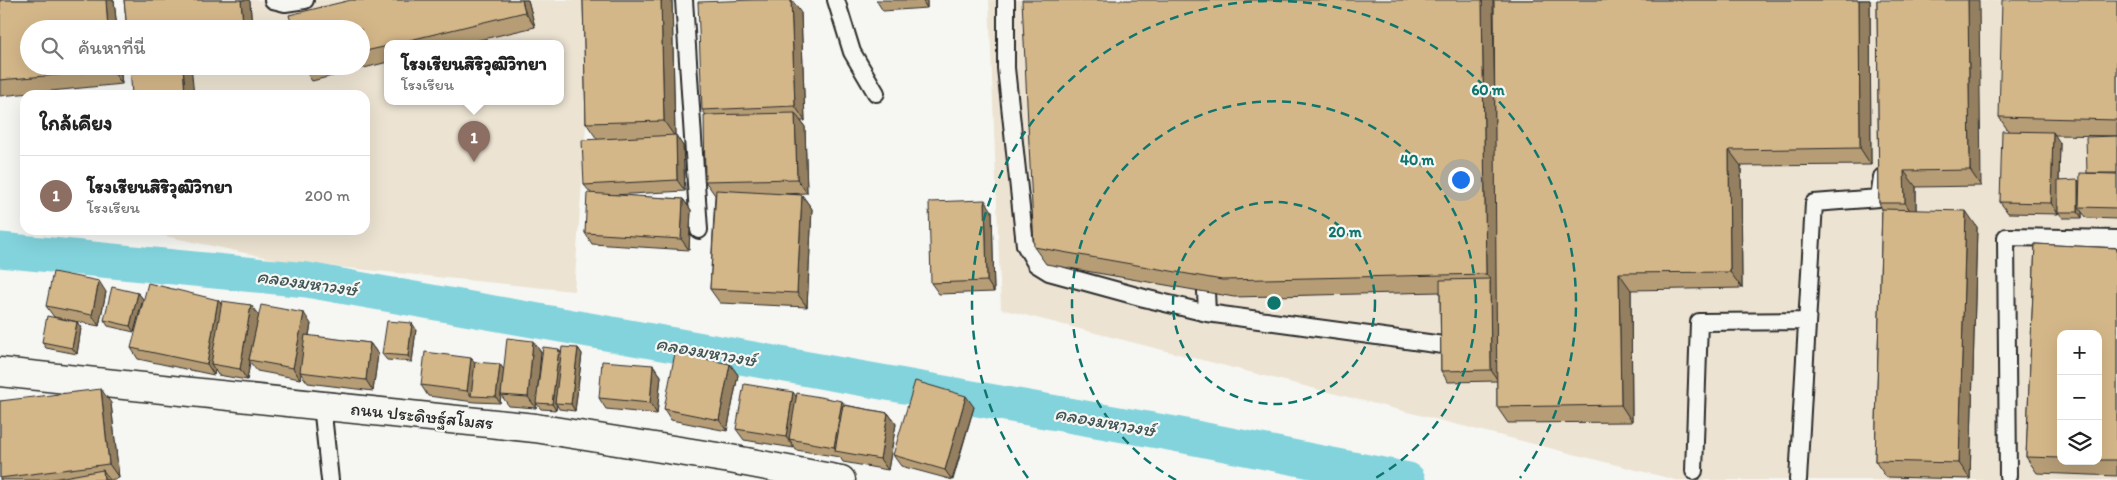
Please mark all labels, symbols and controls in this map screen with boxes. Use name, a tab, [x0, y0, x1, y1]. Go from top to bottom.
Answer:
search box	[20, 20, 370, 75]
icon: search	[38, 34, 66, 62]
text: ค้นหาที่นี่	[78, 36, 146, 59]
popup	[384, 40, 564, 105]
text: โรงเรียนสิริวุฒิวิทยา	[401, 52, 547, 75]
text: โรงเรียน	[401, 75, 454, 94]
text: 60 m	[1471, 81, 1505, 99]
text: ใกล้เคียง	[40, 110, 112, 135]
pin: 1	[458, 121, 490, 162]
text: 40 m	[1400, 151, 1435, 169]
your location	[1448, 167, 1474, 193]
text: โรงเรียนสิริวุฒิวิทยา	[87, 175, 233, 198]
text: 1	[52, 186, 60, 205]
text: 200 m	[305, 186, 350, 205]
text: โรงเรียน	[87, 198, 140, 217]
text: 20 m	[1328, 223, 1362, 241]
water label: คลองมหาวงษ์	[255, 264, 362, 301]
centre of rings	[1265, 294, 1283, 312]
map controls	[2057, 330, 2102, 465]
button: +	[2057, 330, 2102, 375]
water label: คลองมหาวงษ์	[654, 331, 761, 372]
button: −	[2057, 375, 2102, 420]
street label: ถนน ประดิษฐ์สโมสร	[349, 398, 495, 435]
water label: คลองมหาวงษ์	[1053, 401, 1160, 442]
button: layers	[2057, 420, 2102, 465]

